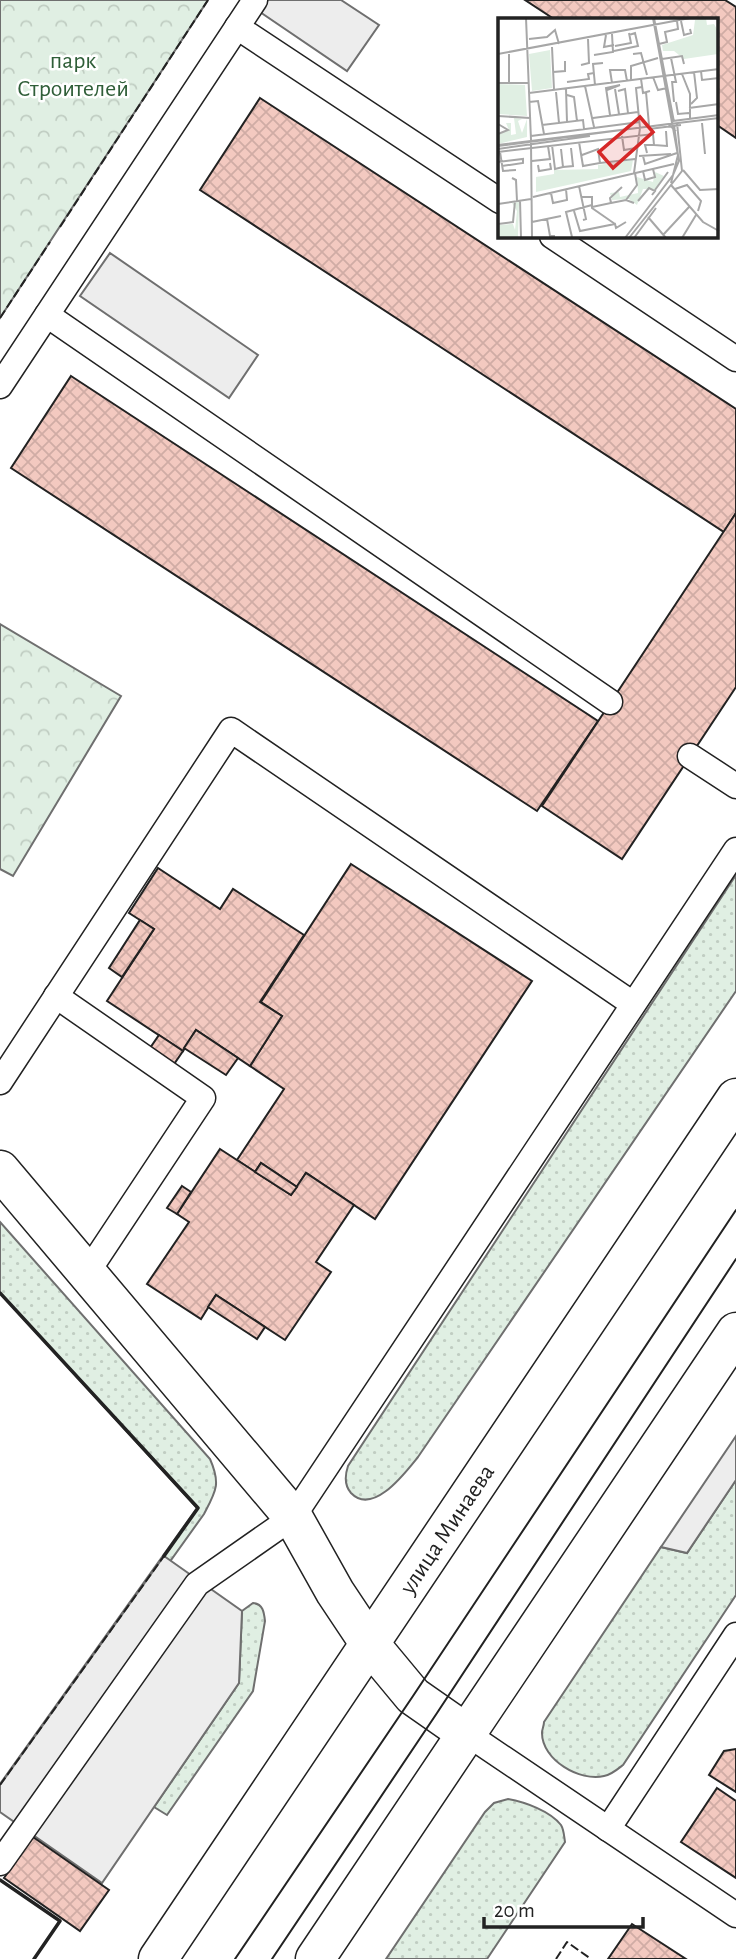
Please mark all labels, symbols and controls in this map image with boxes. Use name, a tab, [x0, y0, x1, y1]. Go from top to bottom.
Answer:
inset map	[498, 18, 718, 238]
park label: парк Строителей	[17, 49, 129, 101]
street label: улица Минаева	[395, 1460, 499, 1599]
scale bar	[484, 1885, 643, 1929]
text: 20 m	[494, 1900, 535, 1921]

